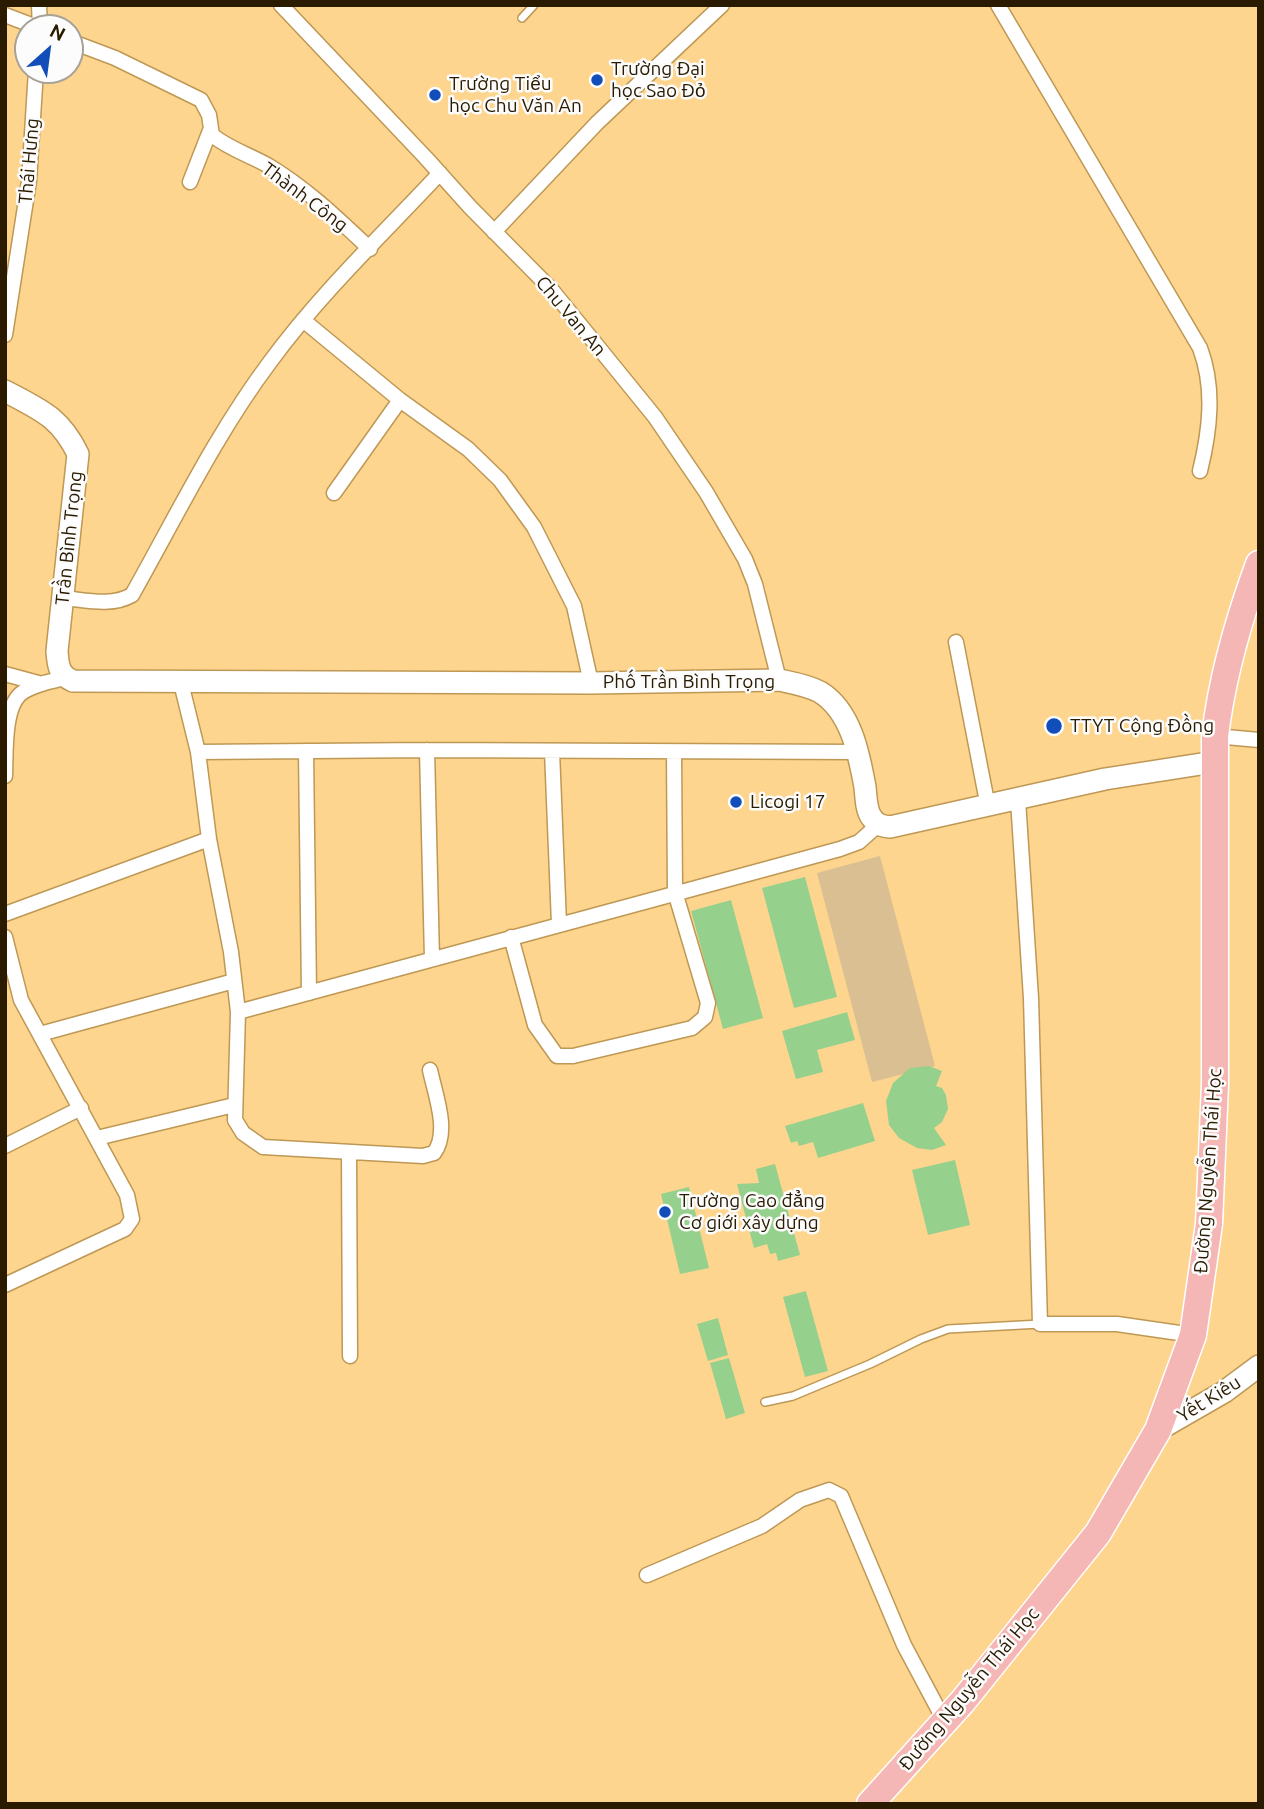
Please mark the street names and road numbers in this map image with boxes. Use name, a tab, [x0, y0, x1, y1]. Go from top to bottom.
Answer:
street label: Thái Hưng	[14, 117, 44, 205]
street label: Thành Công	[258, 157, 352, 237]
street label: Chu Van An	[531, 271, 611, 361]
street label: Trần Bình Trọng	[51, 470, 87, 606]
street label: Phố Trần Bình Trọng	[603, 671, 775, 693]
street label: Đường Nguyễn Thái Học	[1189, 1068, 1227, 1274]
street label: Yết Kiêu	[1173, 1371, 1245, 1427]
street label: Đường Nguyễn Thái Học	[894, 1603, 1044, 1775]

